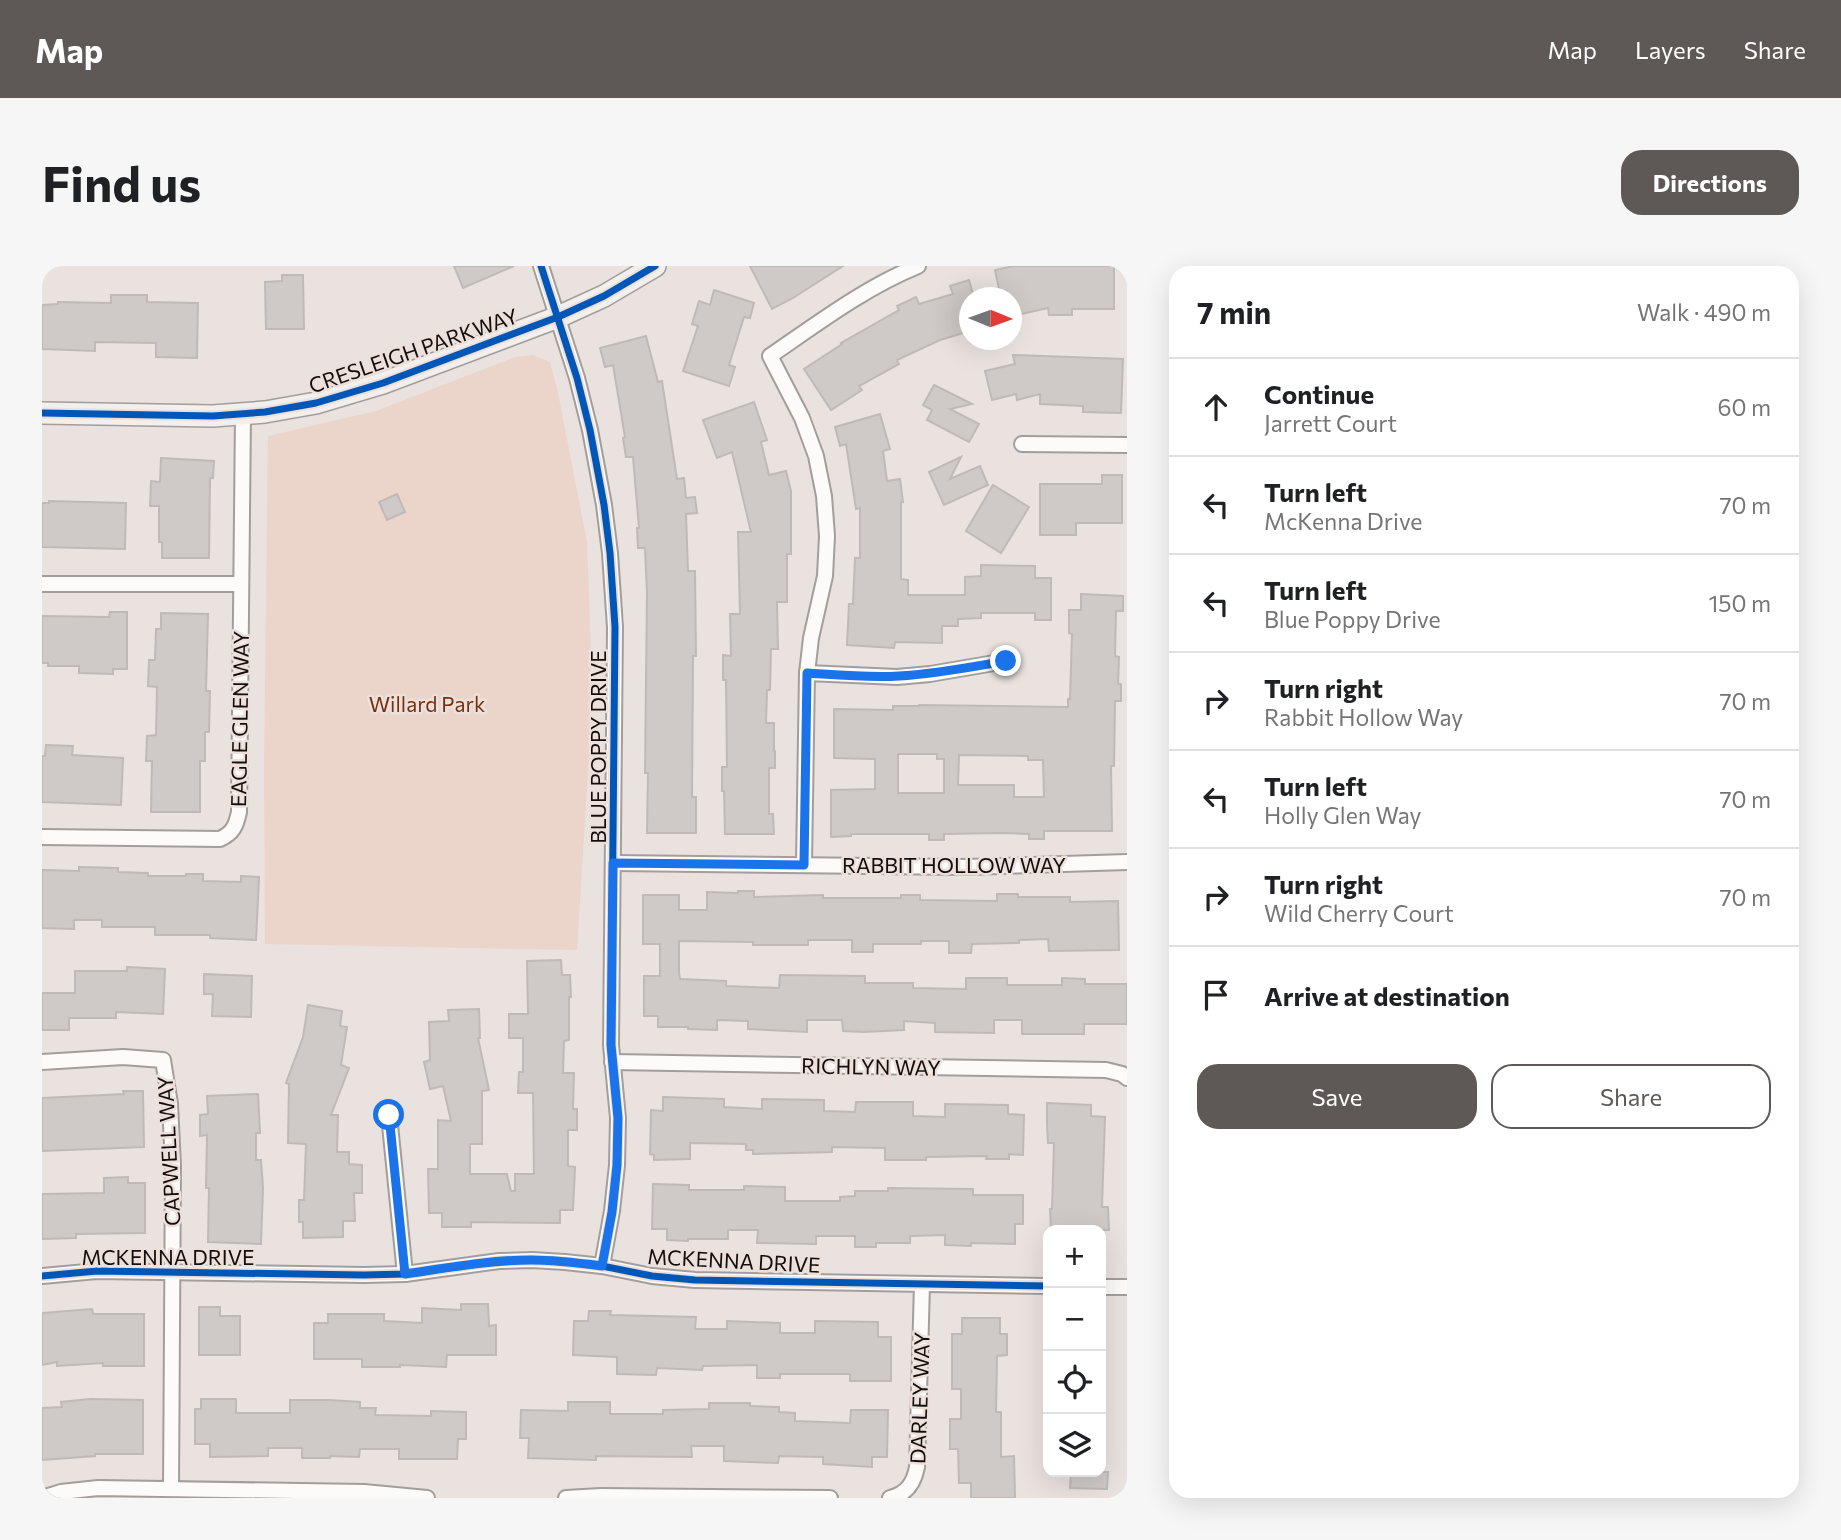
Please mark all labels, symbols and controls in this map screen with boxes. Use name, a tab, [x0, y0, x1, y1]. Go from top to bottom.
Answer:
text: Map	[35, 29, 103, 70]
text: Map	[1548, 35, 1597, 64]
text: Layers	[1635, 35, 1706, 64]
text: Share	[1744, 35, 1806, 64]
button: Directions	[1621, 150, 1799, 215]
text: Find us	[42, 152, 201, 212]
north arrow	[959, 287, 1022, 350]
text: 7 min	[1197, 293, 1271, 330]
text: Walk · 490 m	[1637, 298, 1771, 326]
street label: CRESLEIGH PARKWAY	[305, 302, 521, 398]
text: Continue	[1264, 378, 1374, 409]
icon: ahead	[1197, 388, 1235, 426]
text: 60 m	[1718, 393, 1771, 421]
text: Jarrett Court	[1264, 409, 1397, 437]
text: Turn left	[1264, 476, 1367, 507]
icon: left	[1197, 486, 1235, 524]
text: 70 m	[1719, 491, 1771, 519]
text: McKenna Drive	[1264, 507, 1422, 535]
text: Turn left	[1264, 574, 1367, 605]
icon: left	[1197, 584, 1235, 622]
text: 150 m	[1708, 589, 1771, 617]
text: Blue Poppy Drive	[1264, 605, 1441, 633]
street label: EAGLE GLEN WAY	[225, 630, 253, 807]
route end	[990, 645, 1021, 676]
street label: BLUE POPPY DRIVE	[585, 650, 610, 844]
text: Turn right	[1264, 672, 1383, 703]
icon: right	[1197, 682, 1235, 720]
text: 70 m	[1719, 687, 1771, 715]
park label: Willard Park	[369, 691, 485, 716]
text: Rabbit Hollow Way	[1264, 703, 1463, 731]
text: Turn left	[1264, 770, 1367, 801]
icon: left	[1197, 780, 1235, 818]
text: 70 m	[1719, 785, 1771, 813]
text: Holly Glen Way	[1264, 801, 1421, 829]
street label: RABBIT HOLLOW WAY	[842, 852, 1066, 877]
text: Turn right	[1264, 868, 1383, 899]
icon: right	[1197, 878, 1235, 916]
text: 70 m	[1719, 883, 1771, 911]
text: Wild Cherry Court	[1264, 899, 1454, 927]
icon: arrive	[1197, 976, 1235, 1014]
text: Arrive at destination	[1264, 980, 1510, 1011]
street label: RICHLYN WAY	[801, 1052, 941, 1080]
button: Save	[1197, 1064, 1477, 1129]
button: Share	[1491, 1064, 1771, 1129]
street label: CAPWELL WAY	[152, 1075, 184, 1227]
route start	[373, 1099, 404, 1130]
map controls	[1043, 1225, 1106, 1477]
button: +	[1043, 1225, 1106, 1288]
street label: MCKENNA DRIVE	[647, 1243, 821, 1277]
street label: MCKENNA DRIVE	[81, 1244, 255, 1269]
button: −	[1043, 1288, 1106, 1351]
street label: DARLEY WAY	[904, 1331, 934, 1464]
button: locate	[1043, 1351, 1106, 1414]
button: layers	[1043, 1414, 1106, 1477]

